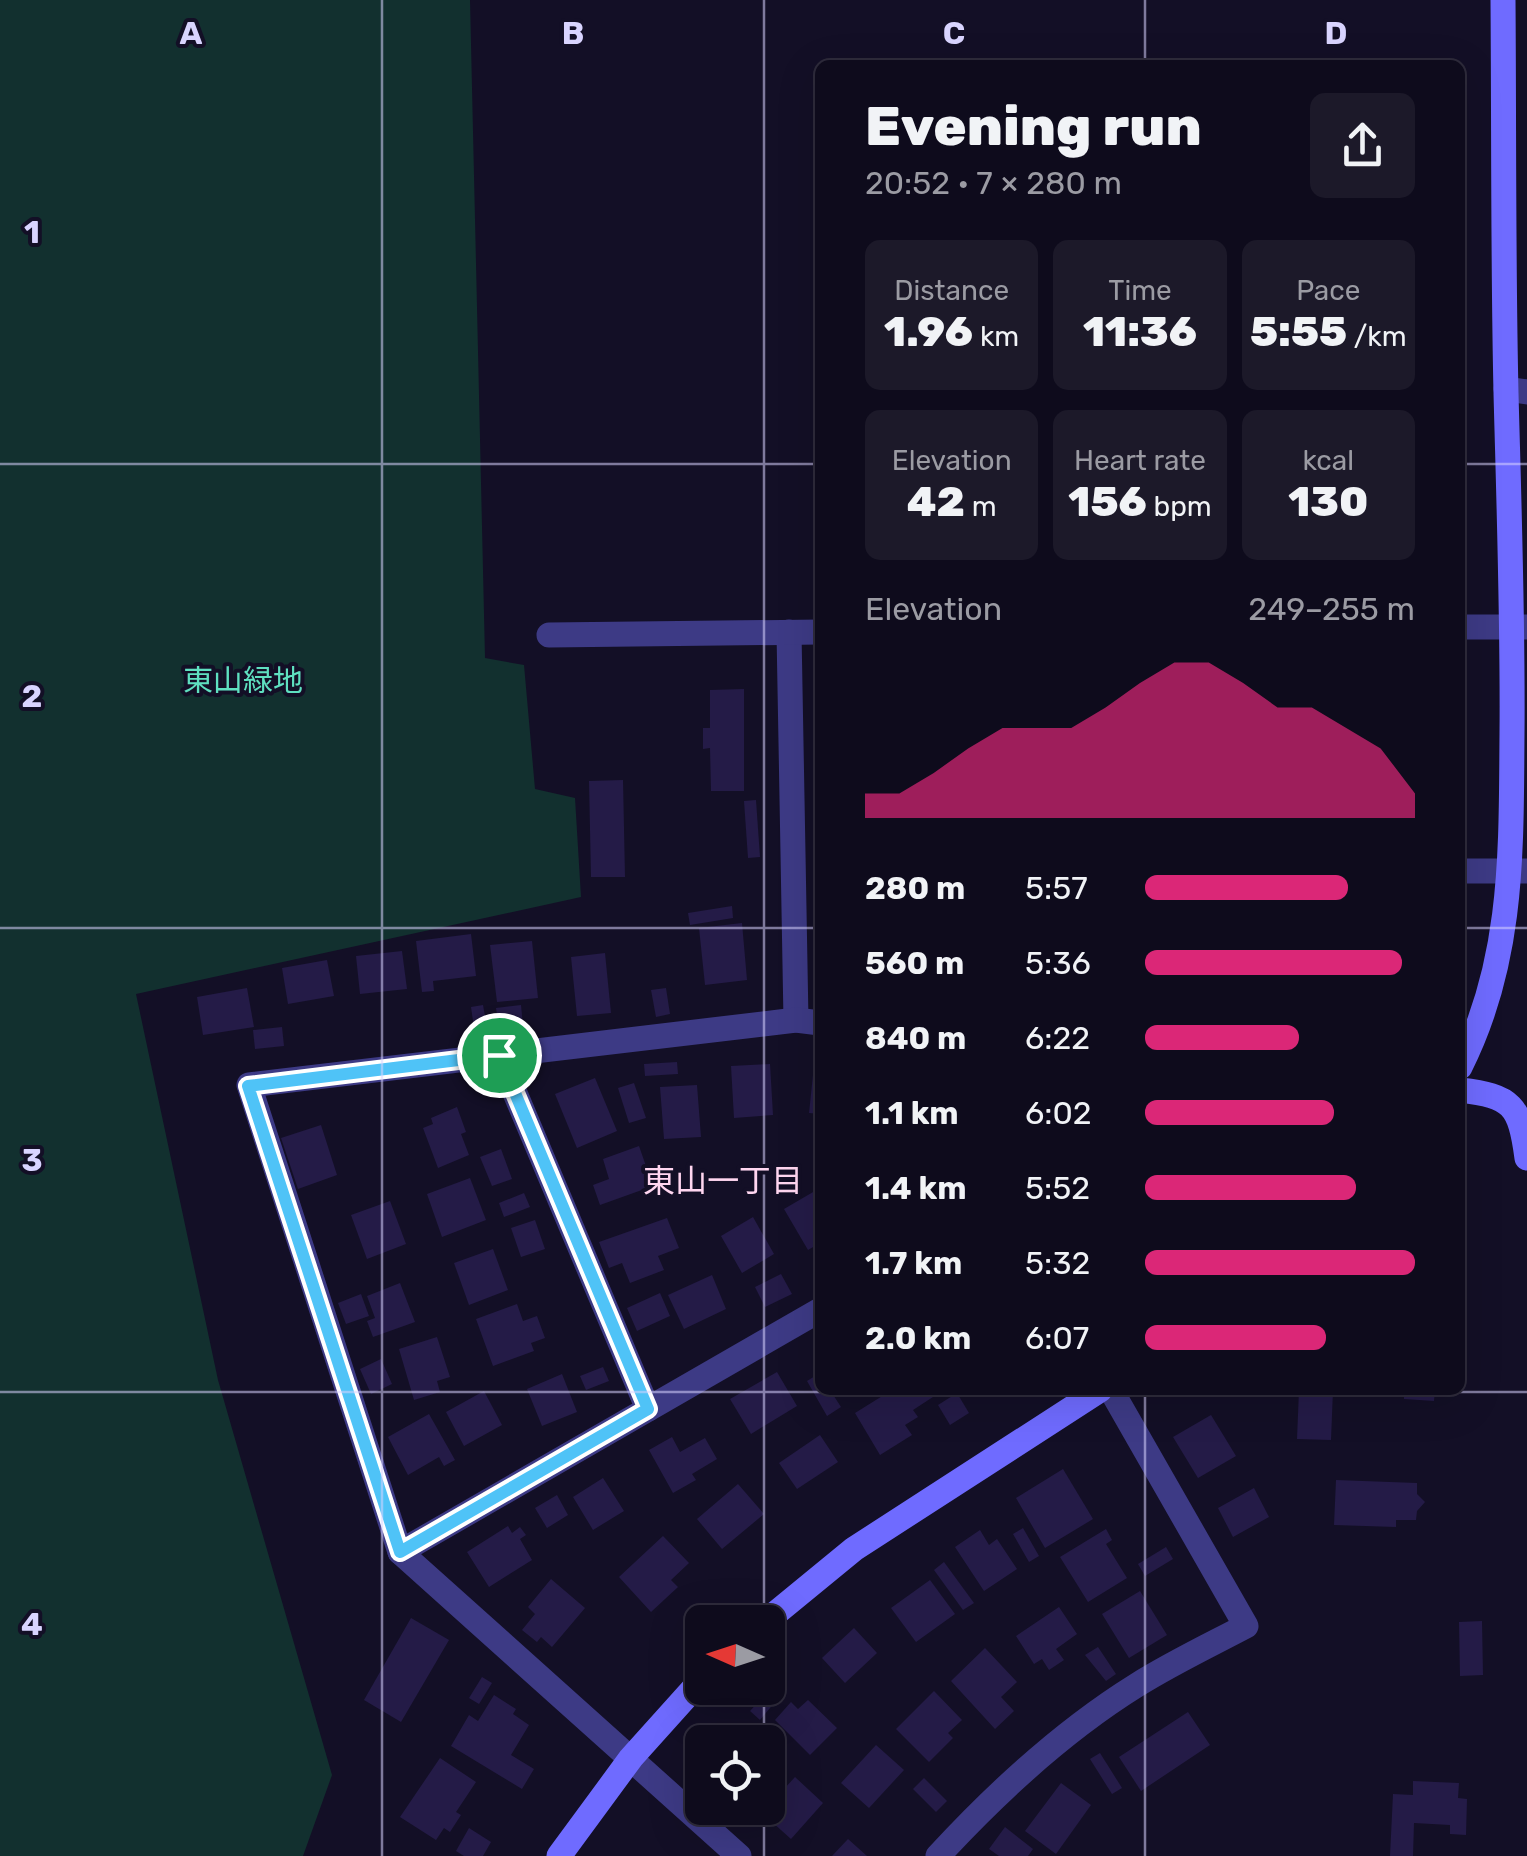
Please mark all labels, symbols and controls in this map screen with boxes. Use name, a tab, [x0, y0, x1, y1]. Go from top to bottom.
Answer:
text: A	[180, 14, 203, 52]
text: B	[562, 14, 584, 52]
text: C	[943, 14, 965, 52]
text: D	[1325, 14, 1347, 52]
button: share	[1310, 93, 1415, 198]
text: Evening run	[865, 94, 1202, 159]
text: 20:52 · 7 × 280 m	[865, 164, 1122, 202]
text: 1	[24, 213, 40, 251]
text: Distance	[894, 274, 1009, 307]
text: Time	[1108, 274, 1172, 307]
text: Pace	[1296, 274, 1360, 307]
text: 1.96	[884, 307, 973, 357]
text: 11:36	[1083, 307, 1197, 357]
text: 5:55	[1250, 307, 1347, 357]
text: km	[973, 320, 1019, 353]
text: /km	[1347, 320, 1407, 353]
text: Elevation	[892, 444, 1012, 477]
text: Heart rate	[1074, 444, 1206, 477]
text: kcal	[1303, 444, 1354, 477]
text: 42	[907, 477, 965, 527]
text: 156	[1068, 477, 1147, 527]
text: 130	[1288, 477, 1368, 527]
text: m	[965, 490, 997, 523]
text: bpm	[1147, 490, 1212, 523]
text: Elevation	[865, 590, 1002, 628]
text: 249–255 m	[1248, 590, 1415, 628]
park label: 東山緑地	[183, 663, 303, 699]
text: 2	[22, 677, 42, 715]
text: 280 m	[865, 869, 965, 907]
text: 5:57	[1025, 869, 1088, 907]
text: 560 m	[865, 944, 964, 982]
text: 5:36	[1025, 944, 1091, 982]
pin	[457, 1013, 542, 1098]
text: 840 m	[865, 1019, 966, 1057]
text: 6:22	[1025, 1019, 1090, 1057]
icon: arrive	[472, 1028, 527, 1083]
text: 1.1 km	[865, 1094, 959, 1132]
text: 6:02	[1025, 1094, 1092, 1132]
text: 3	[21, 1141, 43, 1179]
district label: 東山一丁目	[643, 1162, 803, 1200]
text: 1.4 km	[865, 1169, 966, 1207]
text: 5:52	[1025, 1169, 1090, 1207]
text: 1.7 km	[865, 1244, 962, 1282]
text: 5:32	[1025, 1244, 1090, 1282]
text: 2.0 km	[865, 1319, 971, 1357]
text: 6:07	[1025, 1319, 1089, 1357]
text: 4	[21, 1605, 43, 1643]
north arrow	[685, 1605, 785, 1705]
map controls	[685, 1605, 785, 1825]
button: locate	[685, 1725, 785, 1825]

